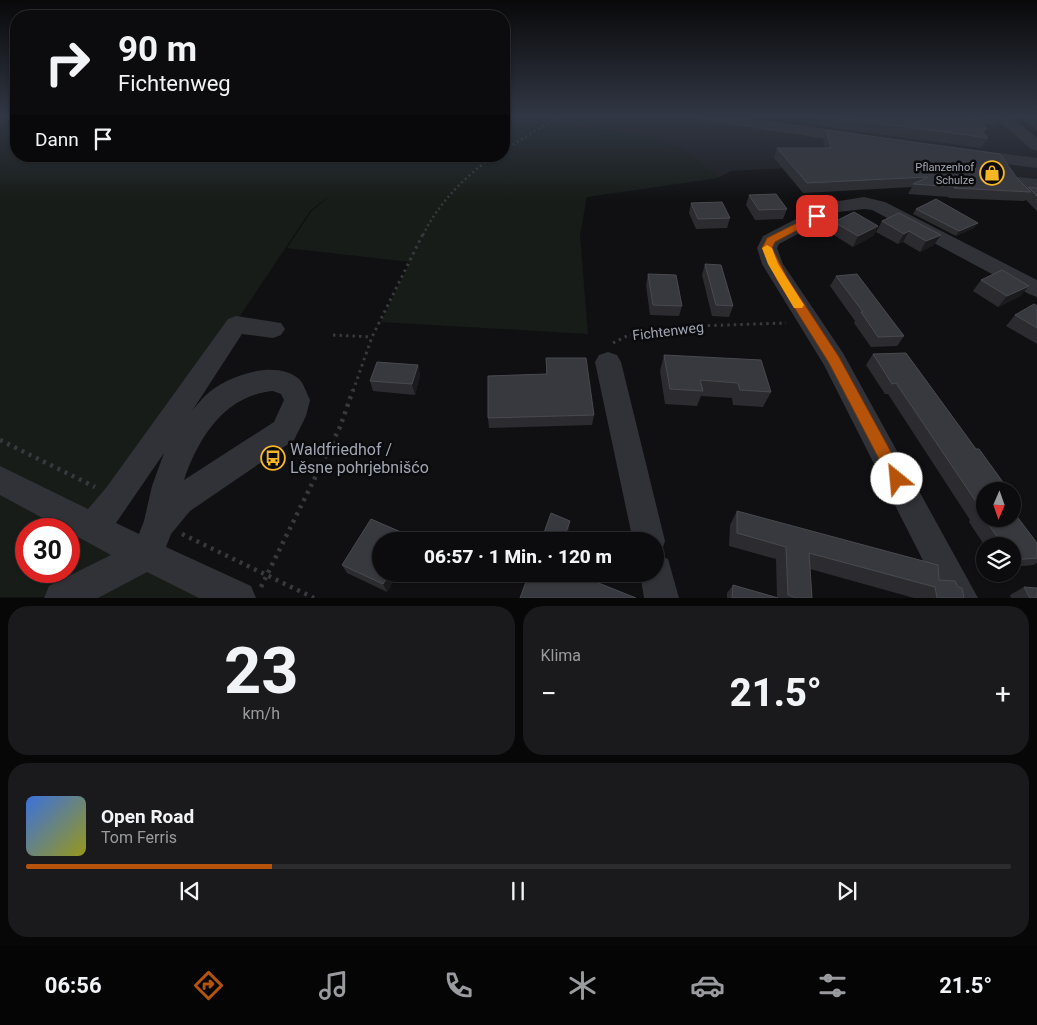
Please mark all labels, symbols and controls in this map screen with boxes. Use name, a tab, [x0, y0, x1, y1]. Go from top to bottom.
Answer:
text: 90 m	[118, 29, 197, 70]
icon: right	[35, 30, 100, 95]
text: Fichtenweg	[118, 71, 231, 96]
icon: arrive	[89, 125, 117, 153]
text: Dann	[35, 128, 79, 151]
shop icon: Pflanzenhof Schulze	[979, 160, 1005, 186]
place label: Pflanzenhof Schulze	[915, 161, 974, 187]
pin	[796, 195, 838, 237]
icon: arrive	[803, 202, 831, 230]
street label: Fichtenweg	[631, 319, 705, 343]
place label: Waldfriedhof / Lěsne pohrjebnišćo	[290, 440, 429, 477]
bus stop icon: Waldfriedhof / Lěsne pohrjebnišćo	[260, 445, 286, 471]
position arrow	[870, 452, 922, 504]
north arrow	[976, 482, 1021, 528]
map controls	[976, 482, 1021, 582]
speed limit sign: 30	[15, 518, 80, 583]
button: layers	[976, 537, 1021, 582]
text: 06:57 · 1 Min. · 120 m	[424, 545, 612, 568]
text: 23	[224, 633, 299, 709]
text: Klima	[541, 646, 581, 665]
text: 21.5°	[730, 671, 822, 715]
text: −	[541, 677, 557, 710]
text: +	[995, 677, 1011, 710]
text: km/h	[242, 704, 280, 723]
text: Open Road	[101, 805, 194, 828]
text: Tom Ferris	[101, 828, 177, 847]
icon: previous	[176, 877, 204, 905]
icon: pause	[504, 877, 532, 905]
icon: next	[833, 877, 861, 905]
icon: directions	[191, 968, 226, 1003]
icon: music	[316, 968, 351, 1003]
icon: phone	[441, 968, 476, 1003]
icon: climate	[565, 968, 600, 1003]
icon: car	[690, 968, 725, 1003]
icon: filters	[815, 968, 850, 1003]
text: 06:56	[45, 973, 102, 998]
text: 21.5°	[939, 973, 992, 998]

